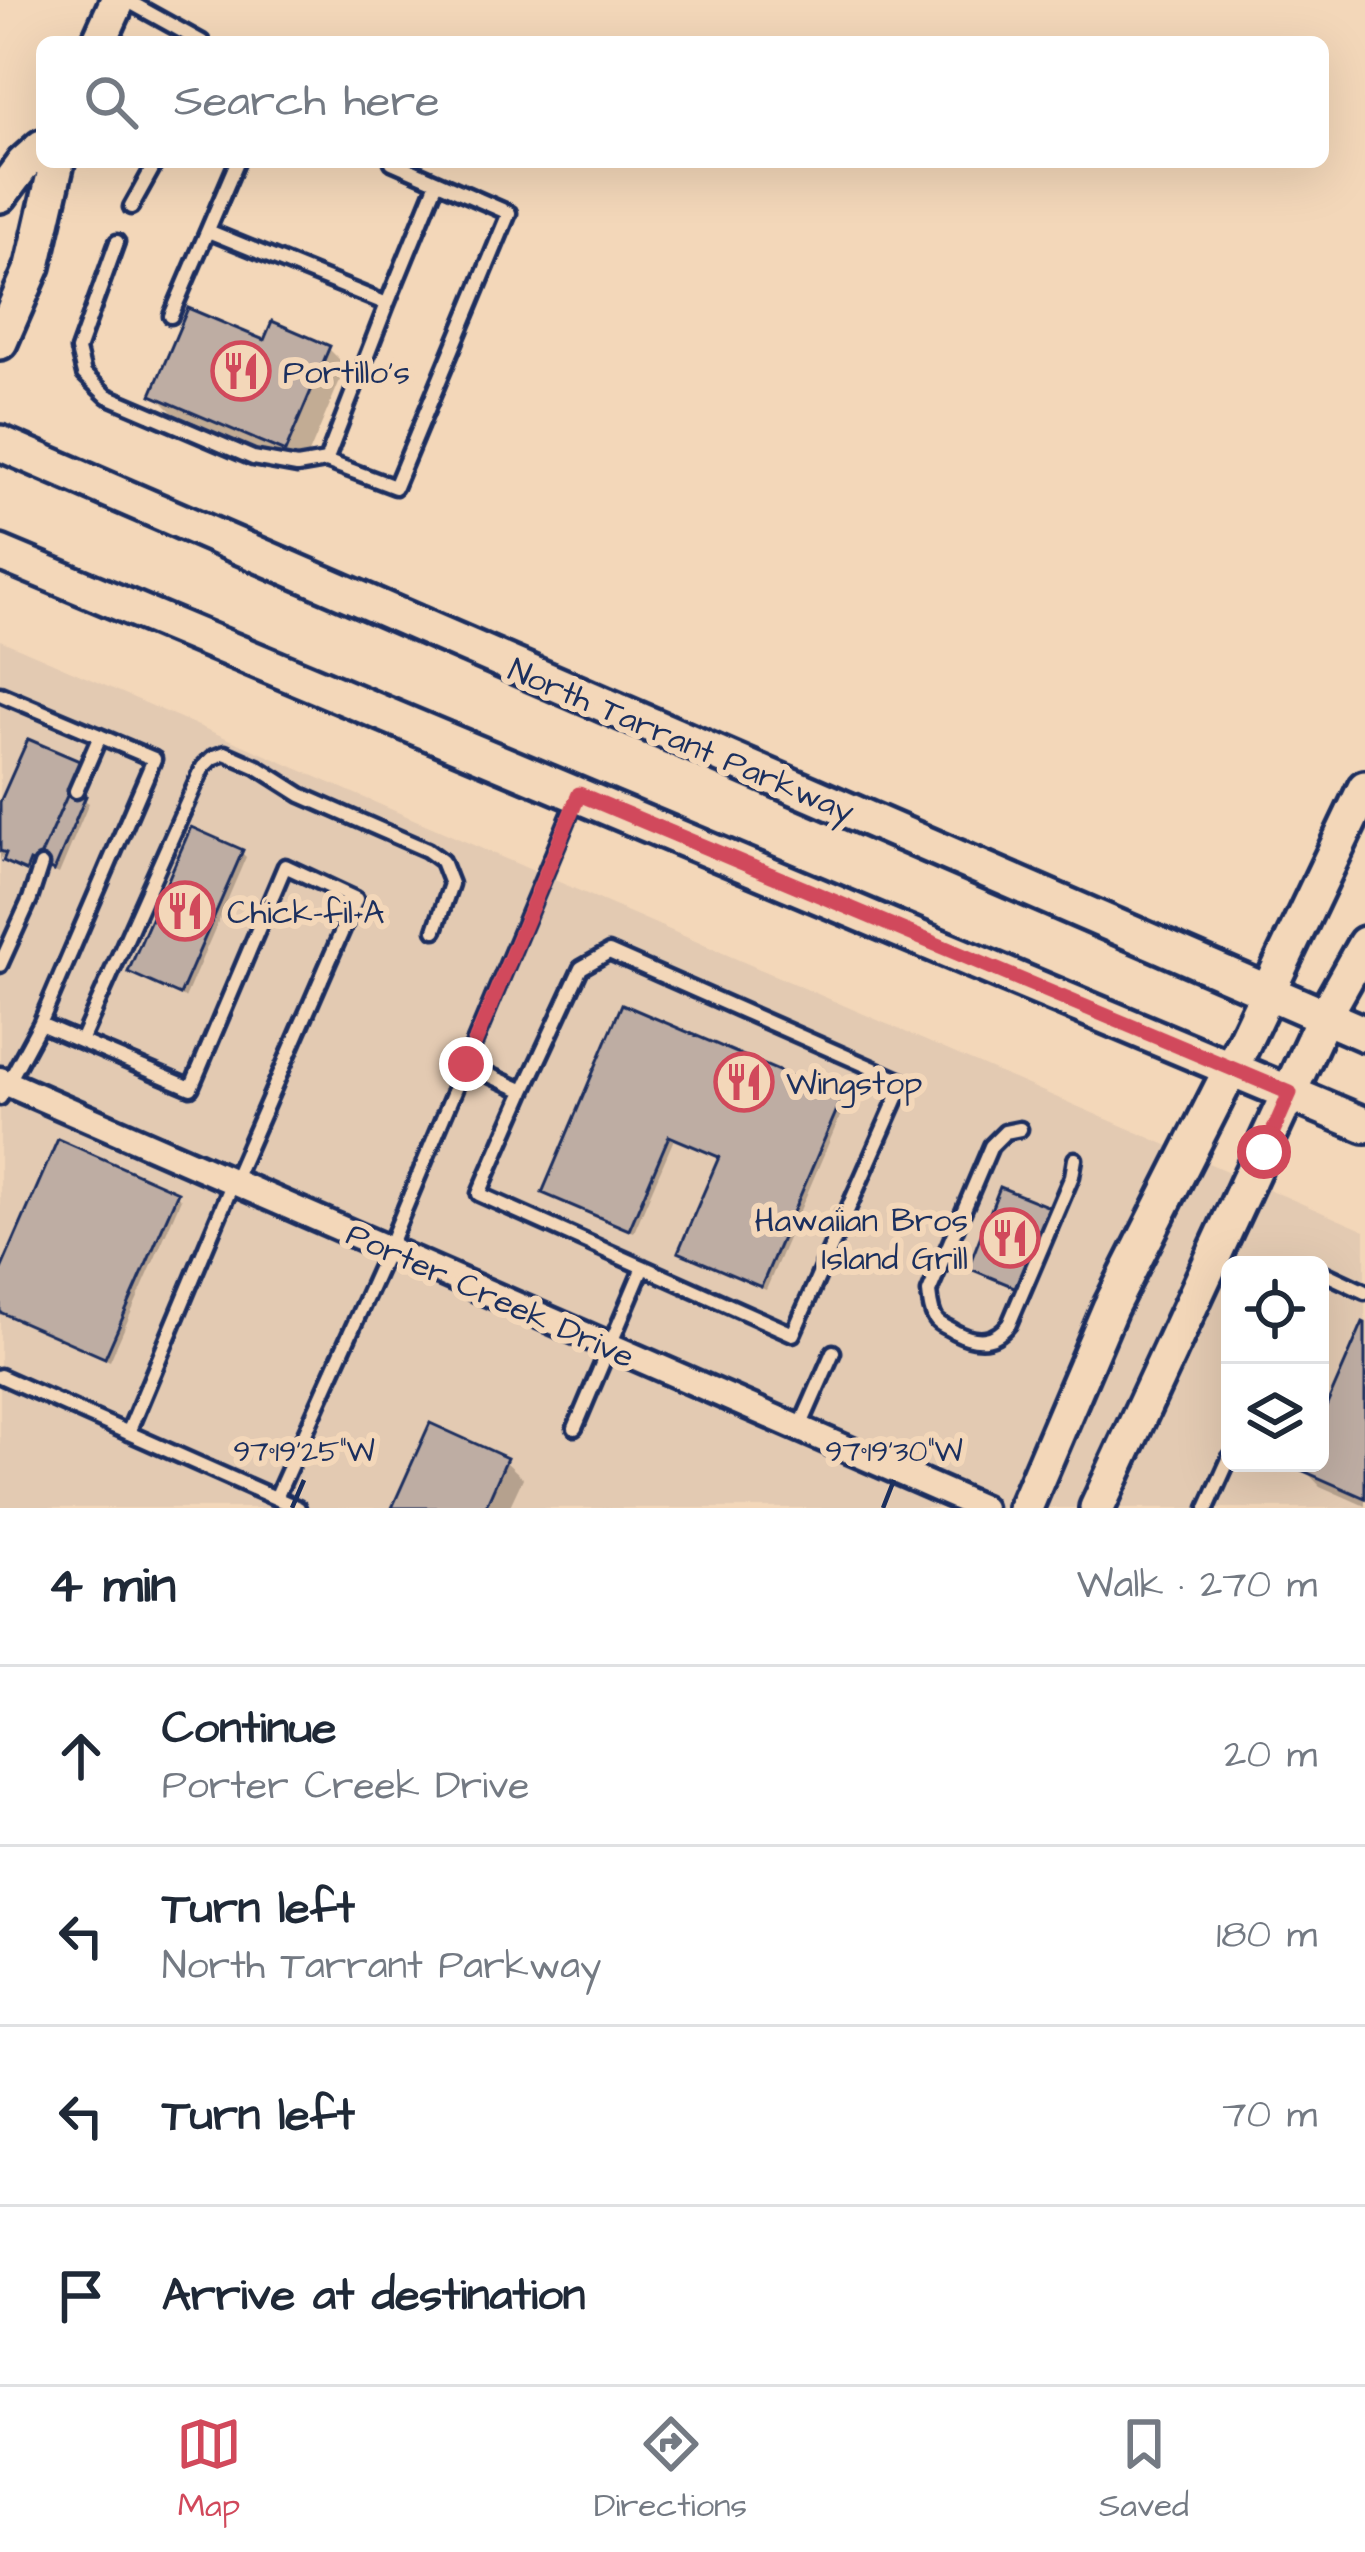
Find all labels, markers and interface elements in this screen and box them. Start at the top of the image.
search box [36,36,1329,168]
icon: search [78,69,144,135]
text: Search here [174,71,440,133]
restaurant icon: Portillo's [210,340,272,402]
place label: Portillo's [283,350,410,396]
street label: North Tarrant Parkway [501,647,861,836]
restaurant icon: Chick-fil-A [154,880,216,942]
place label: Chick-fil-A [227,890,384,936]
route end [439,1037,493,1091]
restaurant icon: Wingstop [713,1051,775,1113]
place label: Wingstop [786,1061,922,1109]
route start [1237,1125,1291,1179]
place label: Hawaiian Bros Island Grill [754,1198,968,1282]
restaurant icon: Hawaiian Bros Island Grill [979,1207,1041,1269]
street label: Porter Creek Drive [339,1212,641,1380]
map controls [1221,1256,1329,1472]
button: locate [1221,1256,1329,1364]
button: layers [1221,1364,1329,1472]
text: 97°19'25"W [233,1431,375,1473]
text: 97°19'30"W [825,1431,963,1473]
text: 4 min [48,1551,176,1622]
text: Walk · 270 m [1077,1559,1317,1613]
text: Continue [162,1698,336,1760]
icon: ahead [48,1723,114,1789]
text: 20 m [1224,1729,1317,1783]
text: Porter Creek Drive [162,1760,529,1814]
text: Turn left [162,1878,355,1940]
icon: left [48,1903,114,1969]
text: 180 m [1216,1909,1317,1963]
text: North Tarrant Parkway [162,1940,601,1994]
icon: left [48,2083,114,2149]
text: Turn left [162,2085,355,2147]
text: 70 m [1222,2089,1317,2143]
icon: arrive [48,2263,114,2329]
text: Arrive at destination [162,2265,585,2327]
tab: Map [176,2411,242,2529]
tab: Directions [594,2411,747,2529]
tab: Saved [1099,2411,1189,2529]

